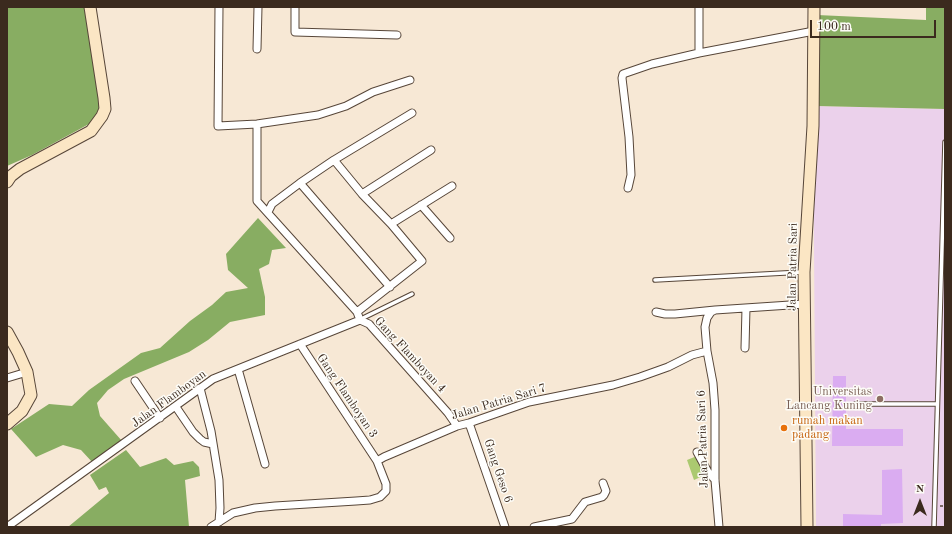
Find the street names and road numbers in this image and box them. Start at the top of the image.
street label: Jalan Patria Sari [785,223,801,311]
street label: Gang Flamboyan 4 [371,314,449,396]
street label: Gang Flamboyan 3 [313,351,381,441]
street label: Jalan Flamboyan [129,367,209,431]
street label: Jalan Patria Sari 7 [450,381,548,423]
street label: Jalan Patria Sari 6 [694,390,712,488]
street label: Gang Geso 6 [480,437,516,505]

